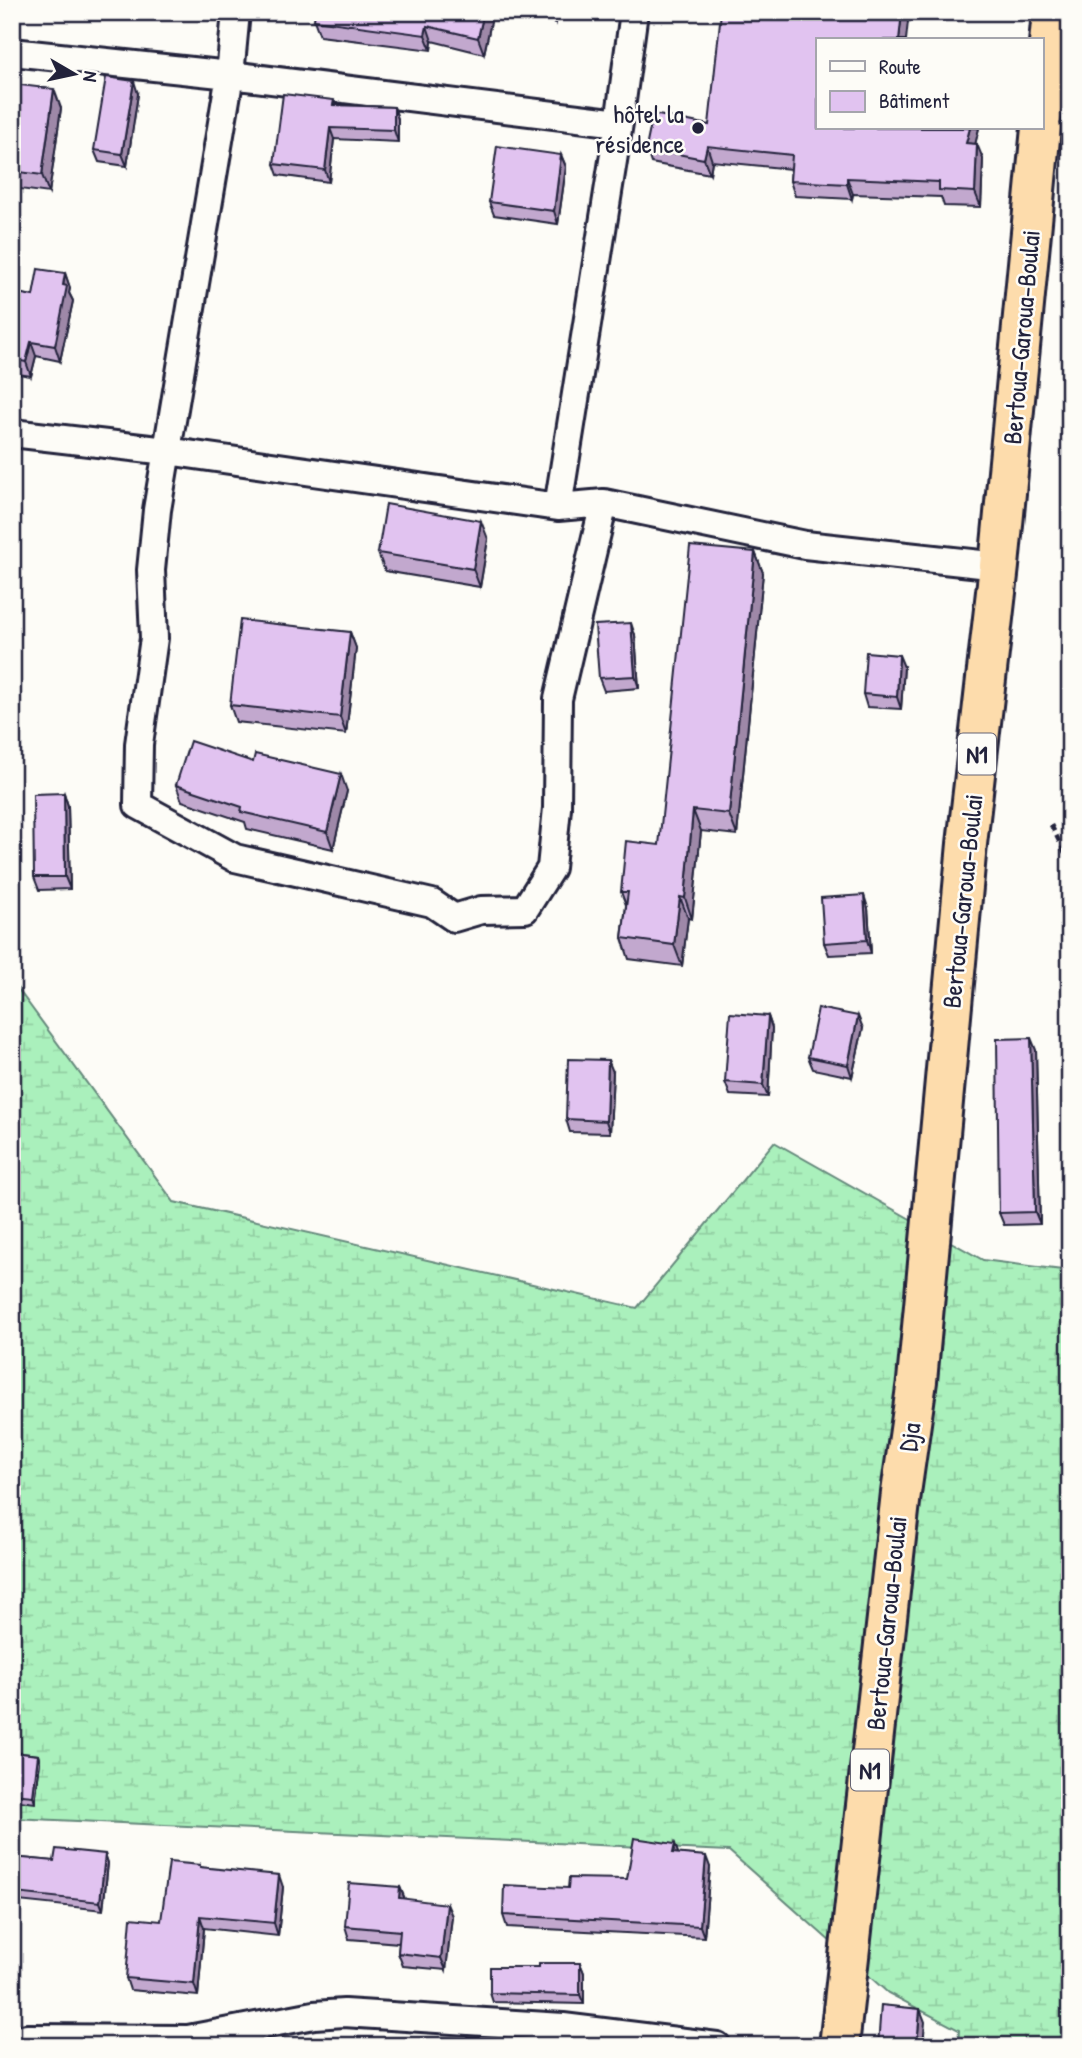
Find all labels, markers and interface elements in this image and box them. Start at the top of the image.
north arrow [38,38,108,108]
legend [816,38,1044,130]
text: Route [879,52,921,81]
text: N [77,70,104,84]
text: Bâtiment [879,86,950,115]
place label: hôtel la résidence [595,96,684,161]
marker: hôtel la résidence [690,120,706,136]
street label: Bertoua-Garoua-Boulai [994,228,1048,446]
road number: N1 [958,734,996,774]
street label: Bertoua-Garoua-Boulai [933,792,991,1010]
street label: Dja [890,1420,928,1454]
street label: Bertoua-Garoua-Boulai [857,1514,915,1732]
road number: N1 [851,1750,889,1790]

